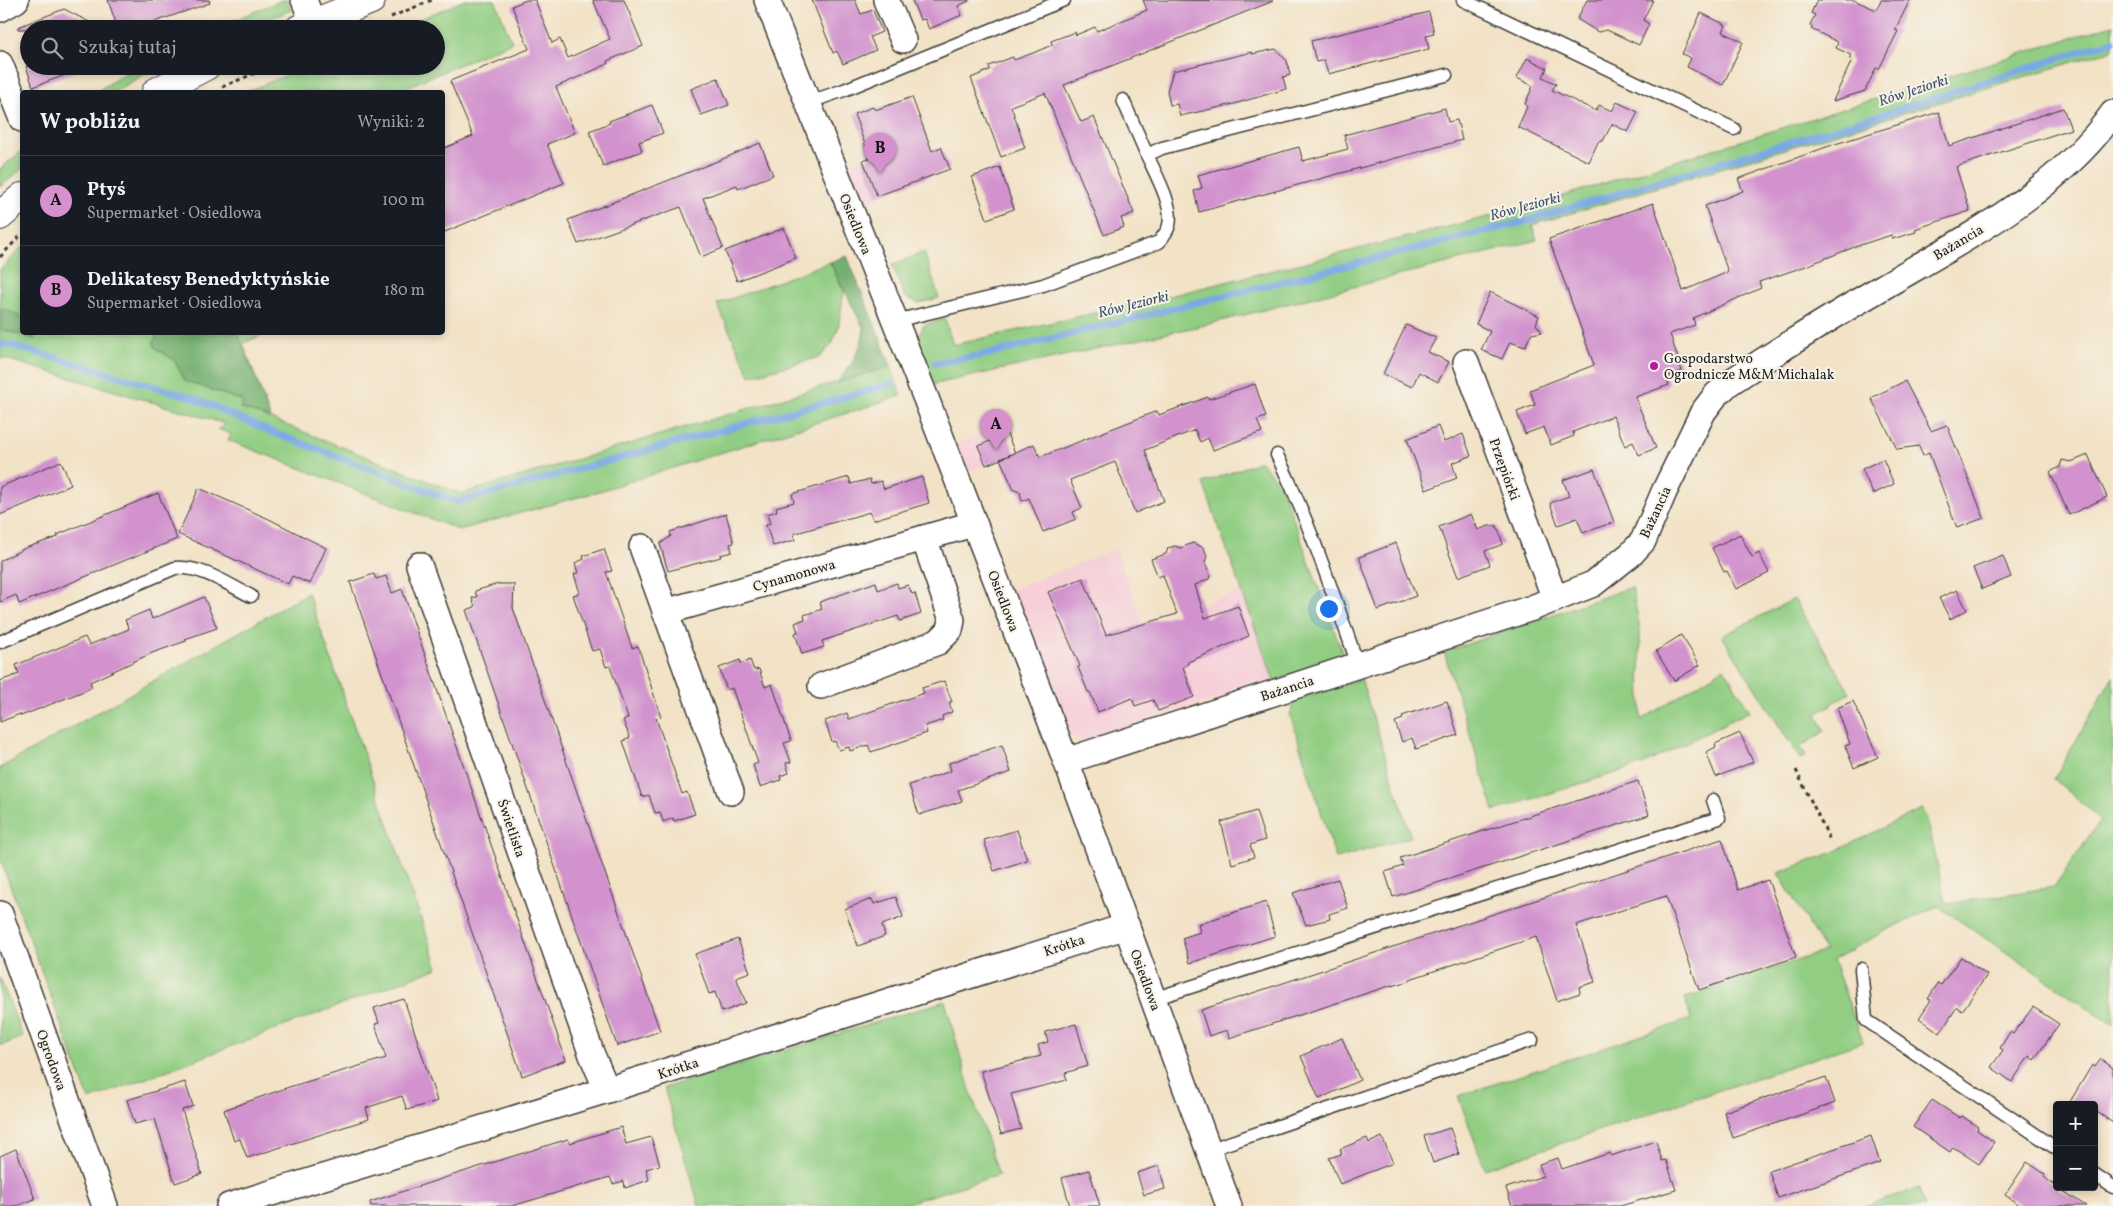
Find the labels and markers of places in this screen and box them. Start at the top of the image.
pin: B [864,133,896,174]
place label: Gospodarstwo Ogrodnicze M&M Michalak [1664,350,1835,385]
marker: Gospodarstwo Ogrodnicze M&M Michalak [1648,360,1660,372]
pin: A [980,409,1012,450]

